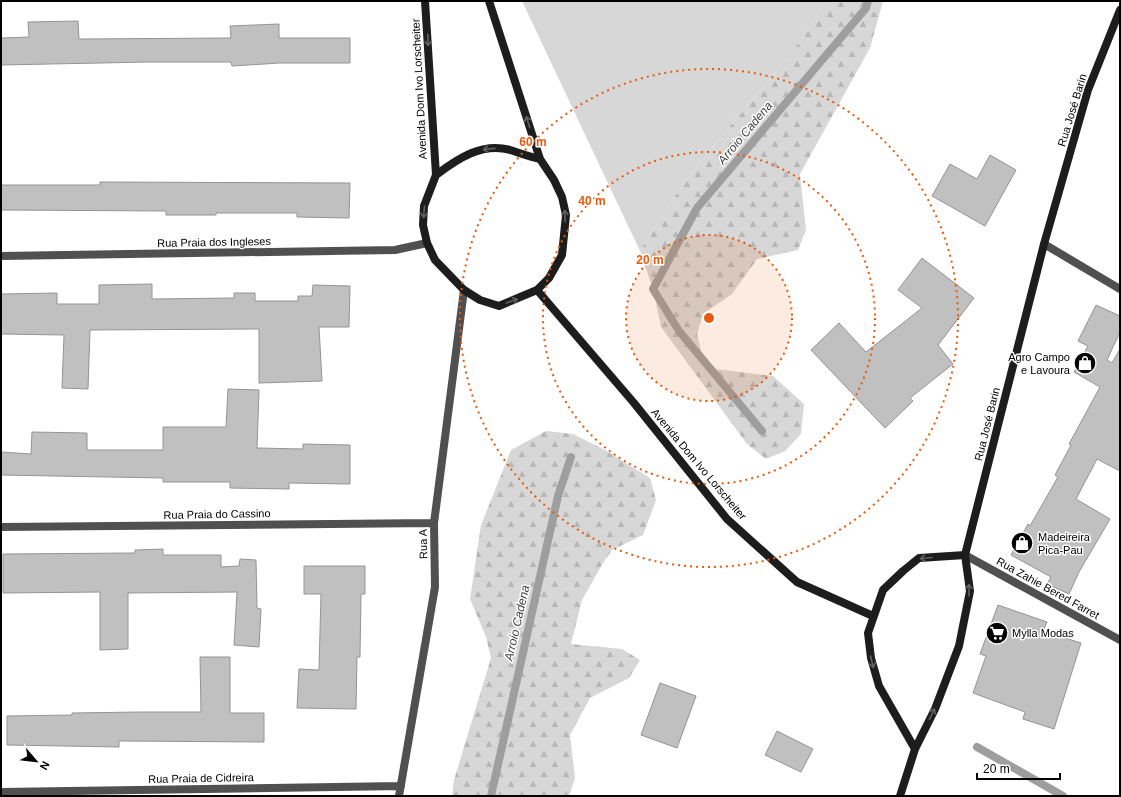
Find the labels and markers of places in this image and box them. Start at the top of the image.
centre of rings [702,311,716,325]
shop icon: Agro Campo e Lavoura [1072,350,1098,376]
place label: Agro Campo e Lavoura [1008,351,1071,376]
shop icon: Madeireira Pica-Pau [1009,530,1035,556]
place label: Madeireira Pica-Pau [1038,531,1091,556]
supermarket icon: Mylla Modas [984,620,1010,646]
place label: Mylla Modas [1012,627,1074,639]

